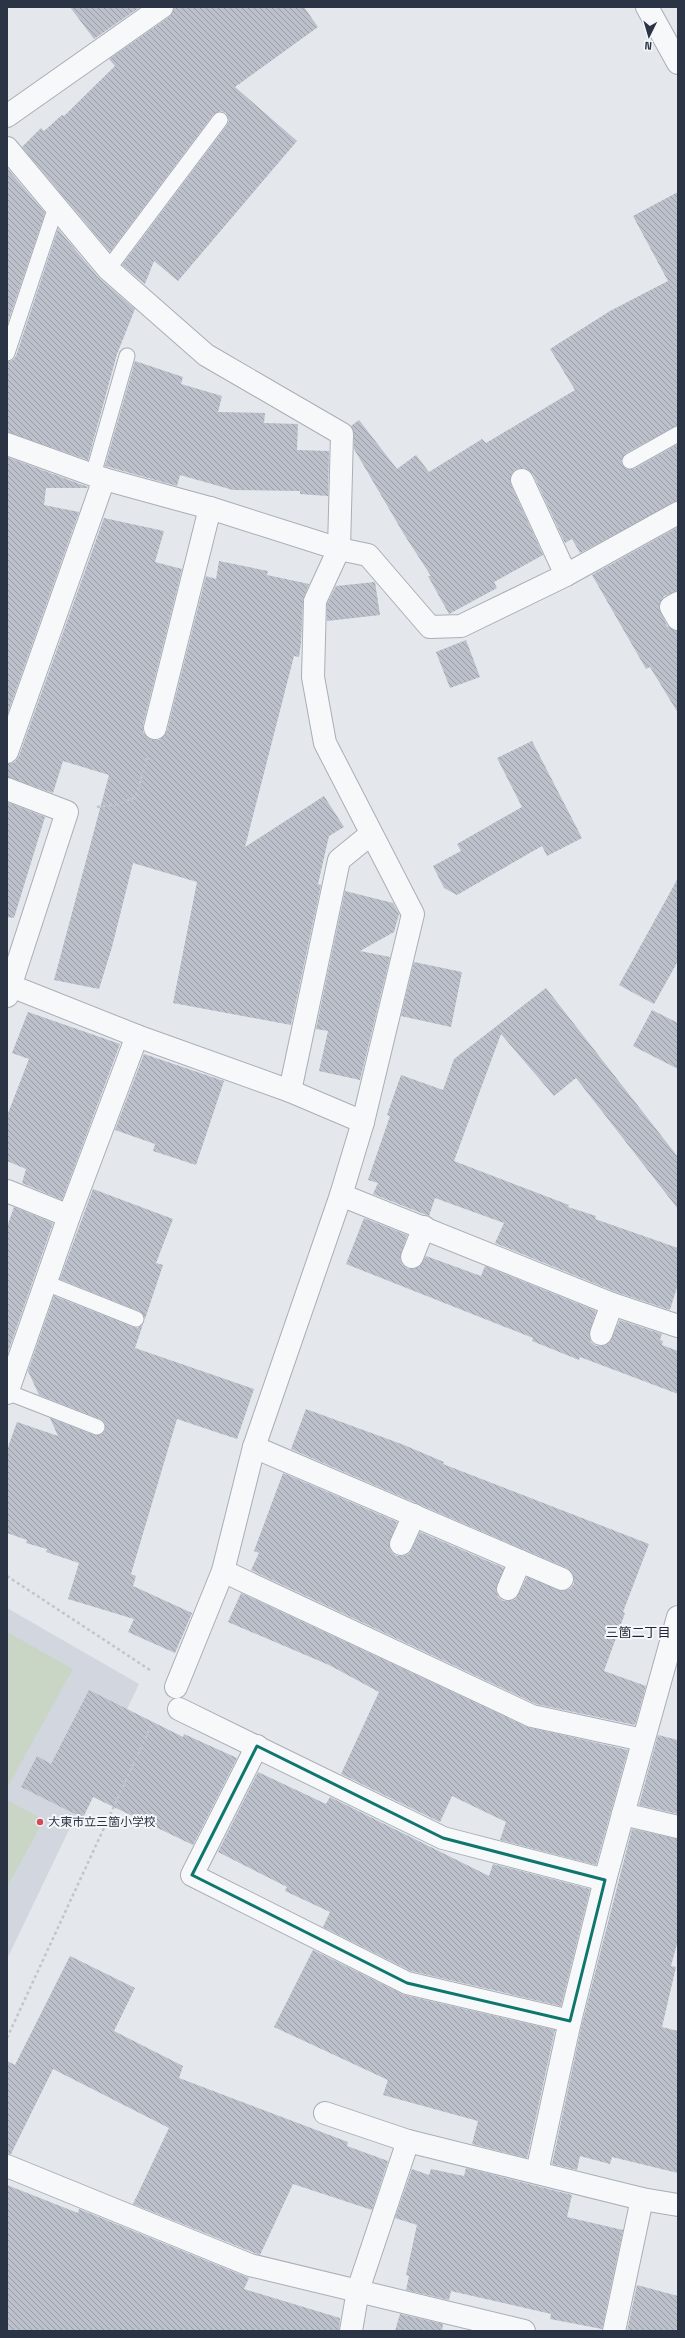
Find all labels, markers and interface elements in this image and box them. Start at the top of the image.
north arrow [629,16,669,56]
text: N [644,39,652,53]
district label: 三箇二丁目 [605,1624,671,1641]
place label: 大東市立三箇小学校 [48,1814,156,1830]
marker: 大東市立三箇小学校 [35,1817,45,1827]

